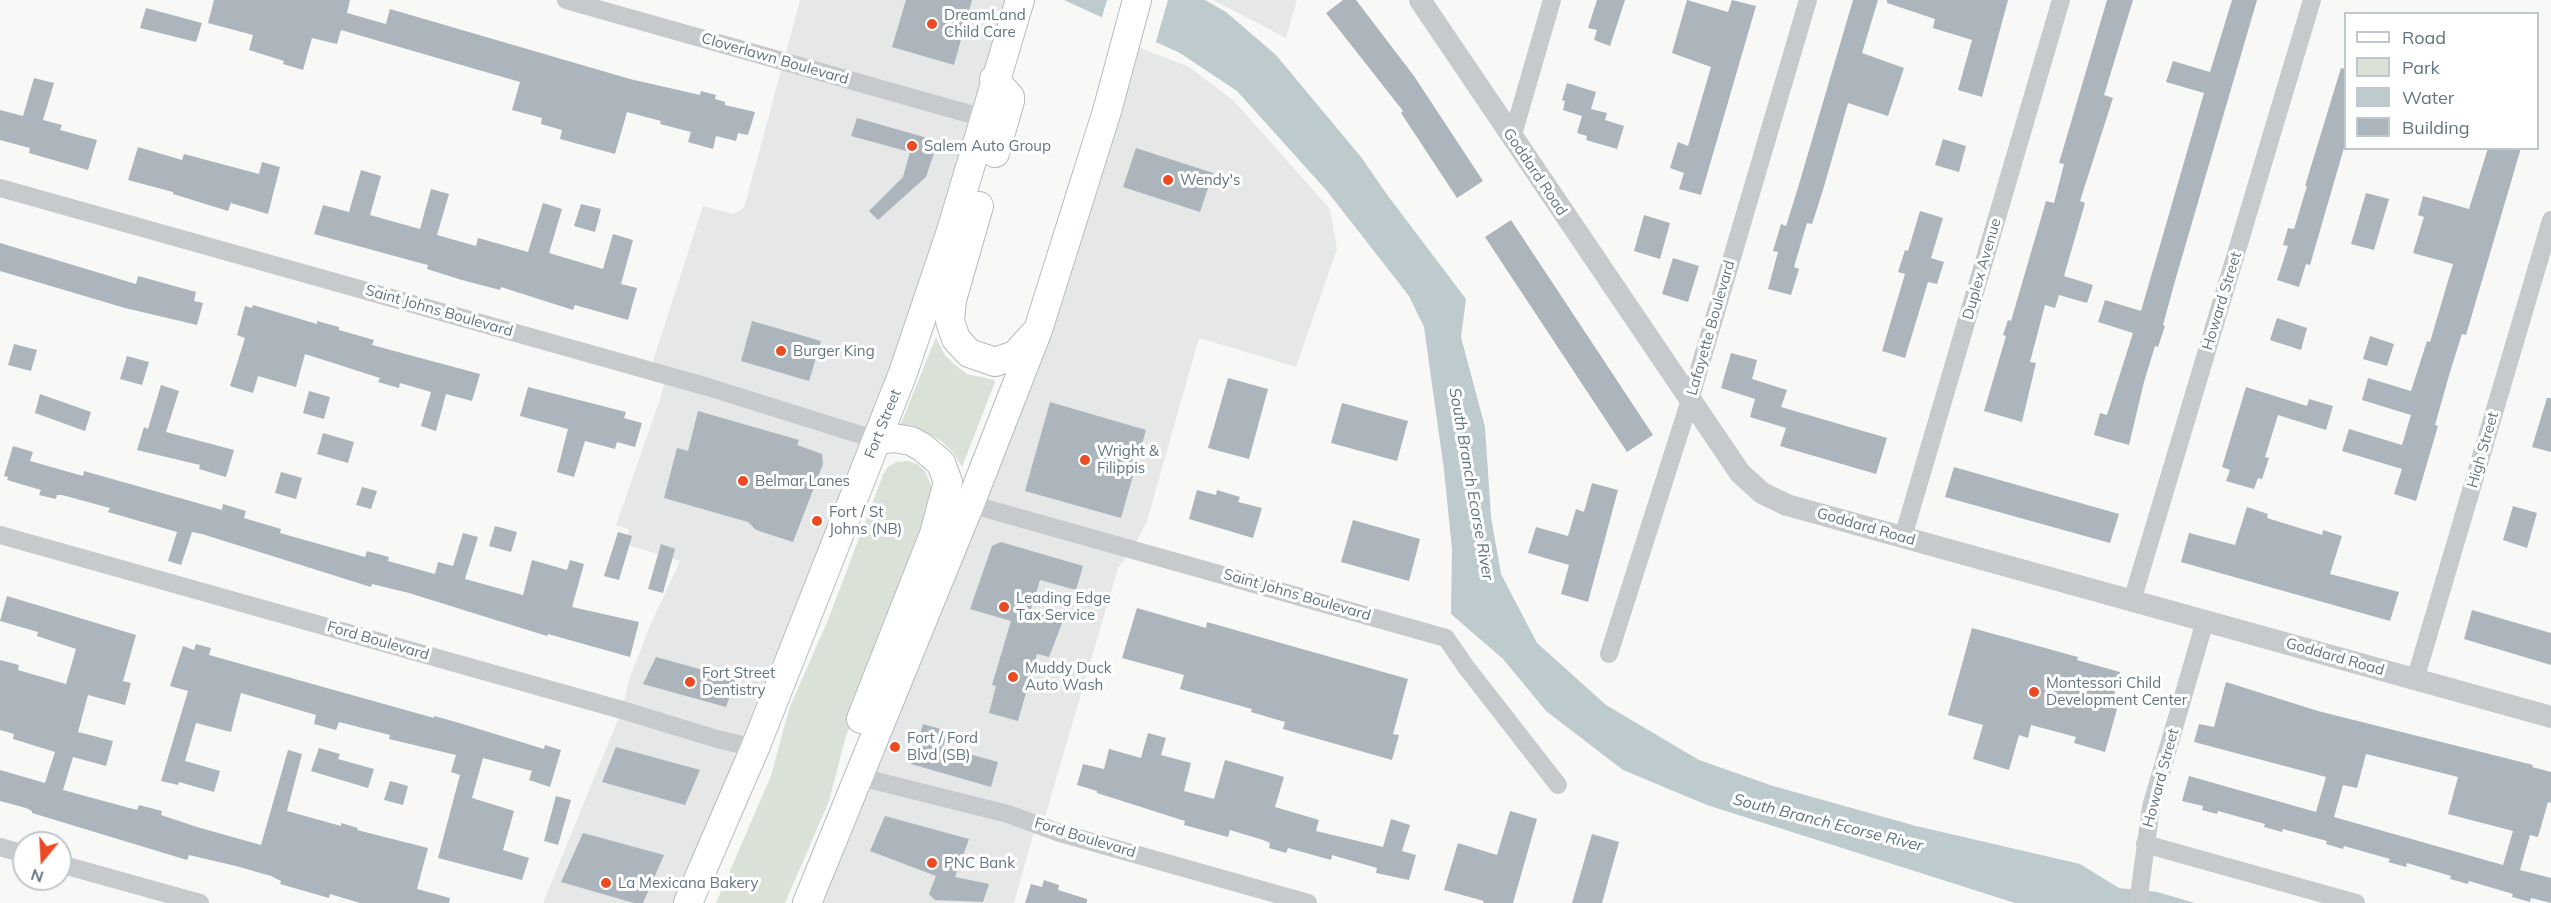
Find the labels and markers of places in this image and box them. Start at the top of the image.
place label: DreamLand Child Care [944,6,1026,41]
marker: DreamLand Child Care [925,17,939,31]
place label: Salem Auto Group [924,137,1051,155]
marker: Salem Auto Group [905,139,919,153]
place label: Wendy's [1180,171,1240,189]
marker: Wendy's [1161,173,1175,187]
place label: Burger King [793,342,875,360]
marker: Burger King [774,344,788,358]
place label: Wright & Filippis [1097,442,1159,477]
marker: Wright & Filippis [1078,453,1092,467]
place label: Belmar Lanes [755,472,850,490]
marker: Belmar Lanes [736,474,750,488]
place label: Fort / St Johns (NB) [829,503,902,538]
marker: Fort / St Johns (NB) [810,514,824,528]
place label: Leading Edge Tax Service [1016,589,1111,624]
marker: Leading Edge Tax Service [997,600,1011,614]
place label: Muddy Duck Auto Wash [1025,659,1111,694]
place label: Fort Street Dentistry [702,664,775,699]
marker: Muddy Duck Auto Wash [1006,670,1020,684]
place label: Montessori Child Development Center [2046,674,2187,709]
marker: Fort Street Dentistry [683,675,697,689]
marker: Montessori Child Development Center [2027,685,2041,699]
place label: Fort / Ford Blvd (SB) [907,729,978,764]
marker: Fort / Ford Blvd (SB) [888,740,902,754]
place label: PNC Bank [944,854,1015,872]
marker: PNC Bank [925,856,939,870]
place label: La Mexicana Bakery [618,874,758,892]
marker: La Mexicana Bakery [599,876,613,890]

